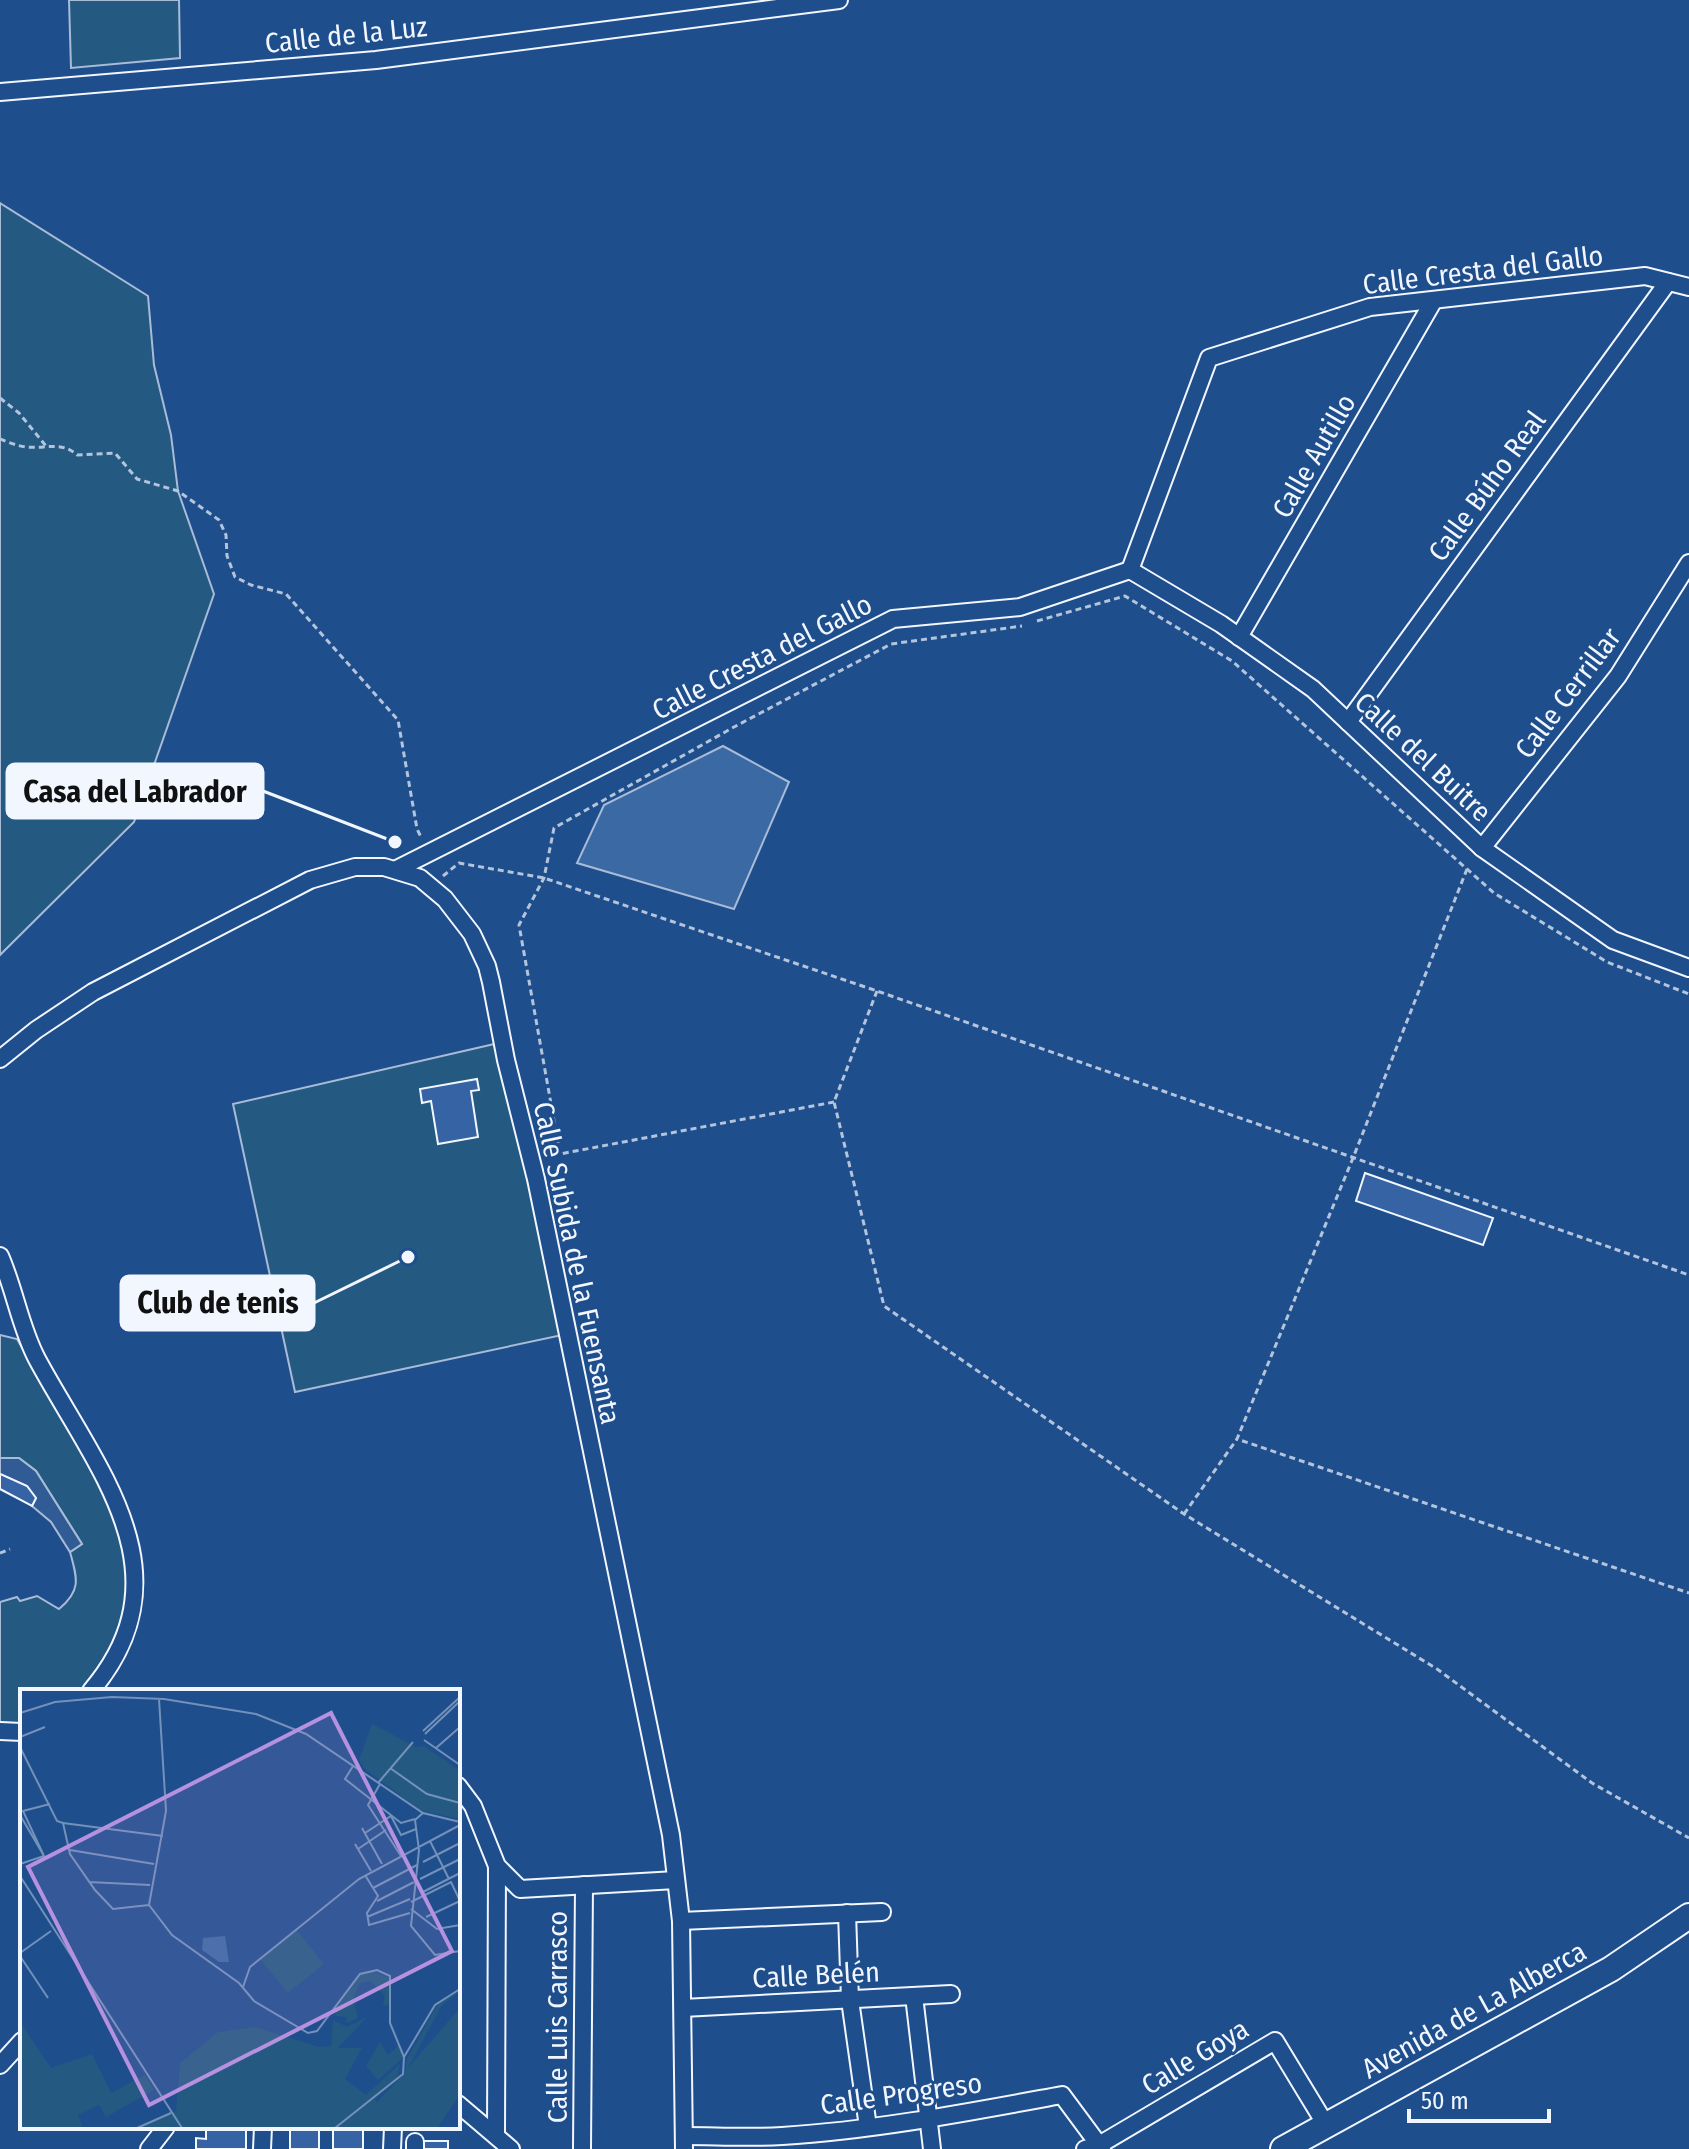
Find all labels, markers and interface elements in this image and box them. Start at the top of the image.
street label: Calle de la Luz [263,10,429,60]
street label: Calle Cresta del Gallo [1361,239,1605,301]
street label: Calle Autillo [1265,388,1363,524]
street label: Calle Búho Real [1421,404,1553,568]
street label: Calle Cresta del Gallo [647,587,877,727]
street label: Calle Cerrillar [1508,621,1628,765]
street label: Calle del Buitre [1348,686,1498,828]
callout: Casa del Labrador [7,764,263,818]
text: Casa del Labrador [23,774,248,810]
street label: Calle Subida de la Fuensanta [527,1099,627,1427]
callout: Club de tenis [121,1276,314,1330]
text: Club de tenis [137,1285,299,1321]
inset map [20,1689,460,2129]
street label: Calle Luis Carrasco [541,1911,574,2123]
street label: Avenida de La Alberca [1356,1935,1592,2085]
street label: Calle Belén [752,1955,880,1995]
street label: Calle Goya [1136,2012,1254,2102]
street label: Calle Progreso [818,2066,984,2122]
scale bar [1409,2073,1549,2123]
text: 50 m [1421,2087,1469,2115]

